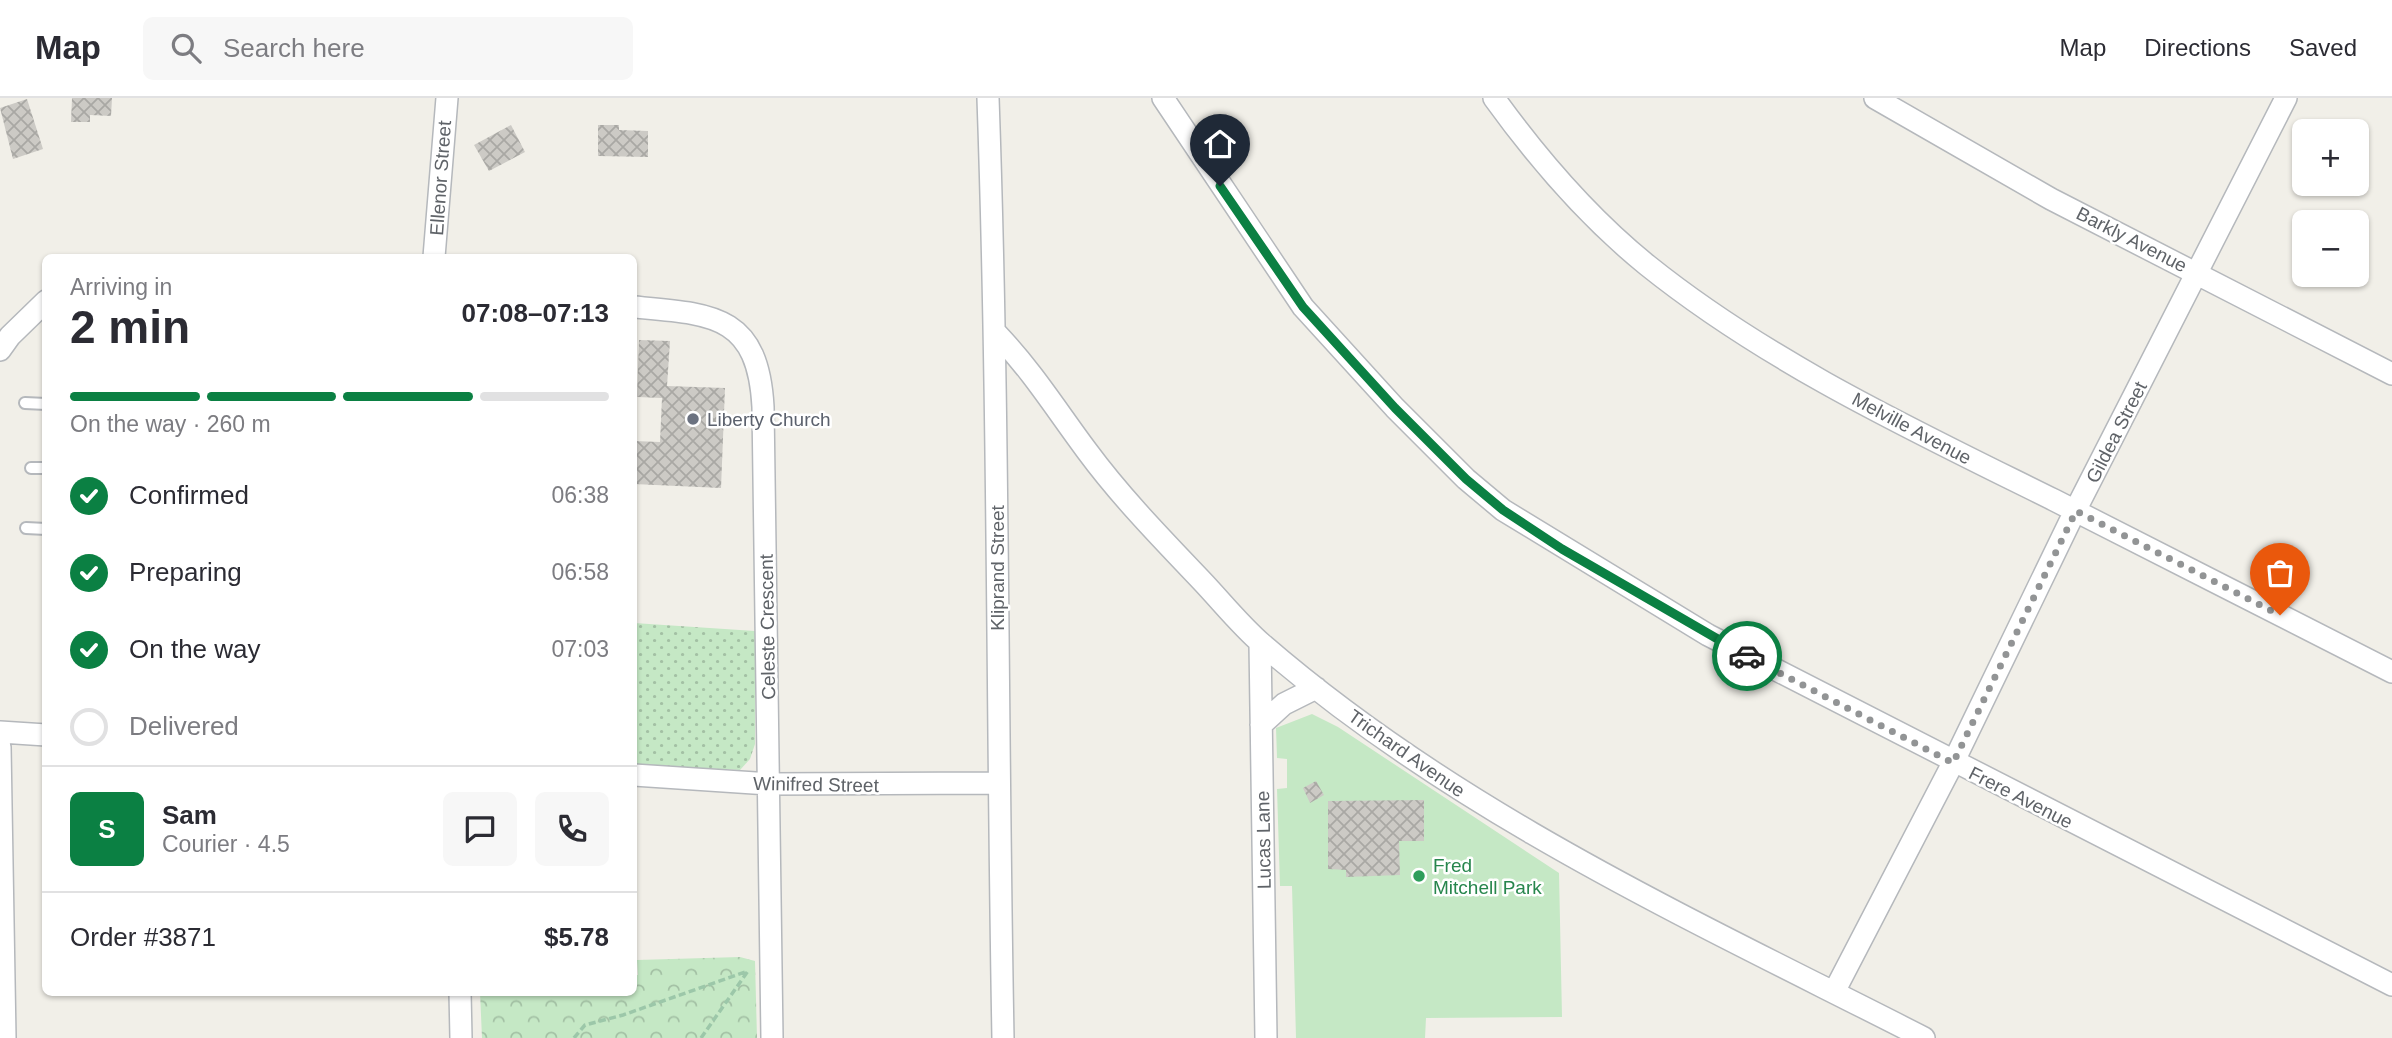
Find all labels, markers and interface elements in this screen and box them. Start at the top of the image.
search box [143,17,633,80]
text: Map [35,29,101,66]
icon: search [167,29,205,67]
text: Search here [223,33,365,63]
text: Map [2060,34,2106,61]
text: Directions [2144,34,2251,61]
text: Saved [2289,34,2357,61]
pin [1190,114,1250,186]
street label: Ellenor Street [426,119,455,236]
map controls [2292,119,2369,287]
button: + [2292,119,2369,196]
icon: home [1201,125,1239,163]
street label: Barkly Avenue [2073,203,2191,276]
button: − [2292,210,2369,287]
text: Arriving in [70,274,172,300]
text: 07:08–07:13 [462,298,609,328]
text: 2 min [70,301,190,353]
street label: Gildea Street [2082,377,2151,486]
street label: Melville Avenue [1849,388,1975,469]
place label: Liberty Church [707,409,831,430]
text: On the way · 260 m [70,411,271,437]
marker: Liberty Church [685,411,701,427]
icon: check [70,477,108,515]
text: Confirmed [129,480,249,510]
text: 06:38 [551,482,609,508]
street label: Kliprand Street [987,504,1008,631]
pin [2250,543,2310,615]
street label: Celeste Crescent [756,553,779,700]
icon: check [70,554,108,592]
icon: bag [2261,554,2299,592]
text: Preparing [129,557,242,587]
text: 06:58 [551,559,609,585]
courier [1712,621,1782,691]
icon: check [70,631,108,669]
text: On the way [129,634,261,664]
text: 07:03 [551,636,609,662]
icon: car [1728,637,1766,675]
street label: Trichard Avenue [1344,705,1469,801]
text: Delivered [129,711,239,741]
street label: Frere Avenue [1965,762,2076,833]
street label: Winifred Street [753,773,880,796]
street label: Lucas Lane [1252,791,1275,889]
button: chat [443,792,517,866]
button: phone [535,792,609,866]
text: Sam [162,800,217,830]
text: S [98,814,116,844]
text: Courier · 4.5 [162,831,290,857]
place label: Fred Mitchell Park [1433,855,1542,898]
marker: Fred Mitchell Park [1411,868,1427,884]
text: Order #3871 [70,922,216,952]
text: $5.78 [544,922,609,952]

